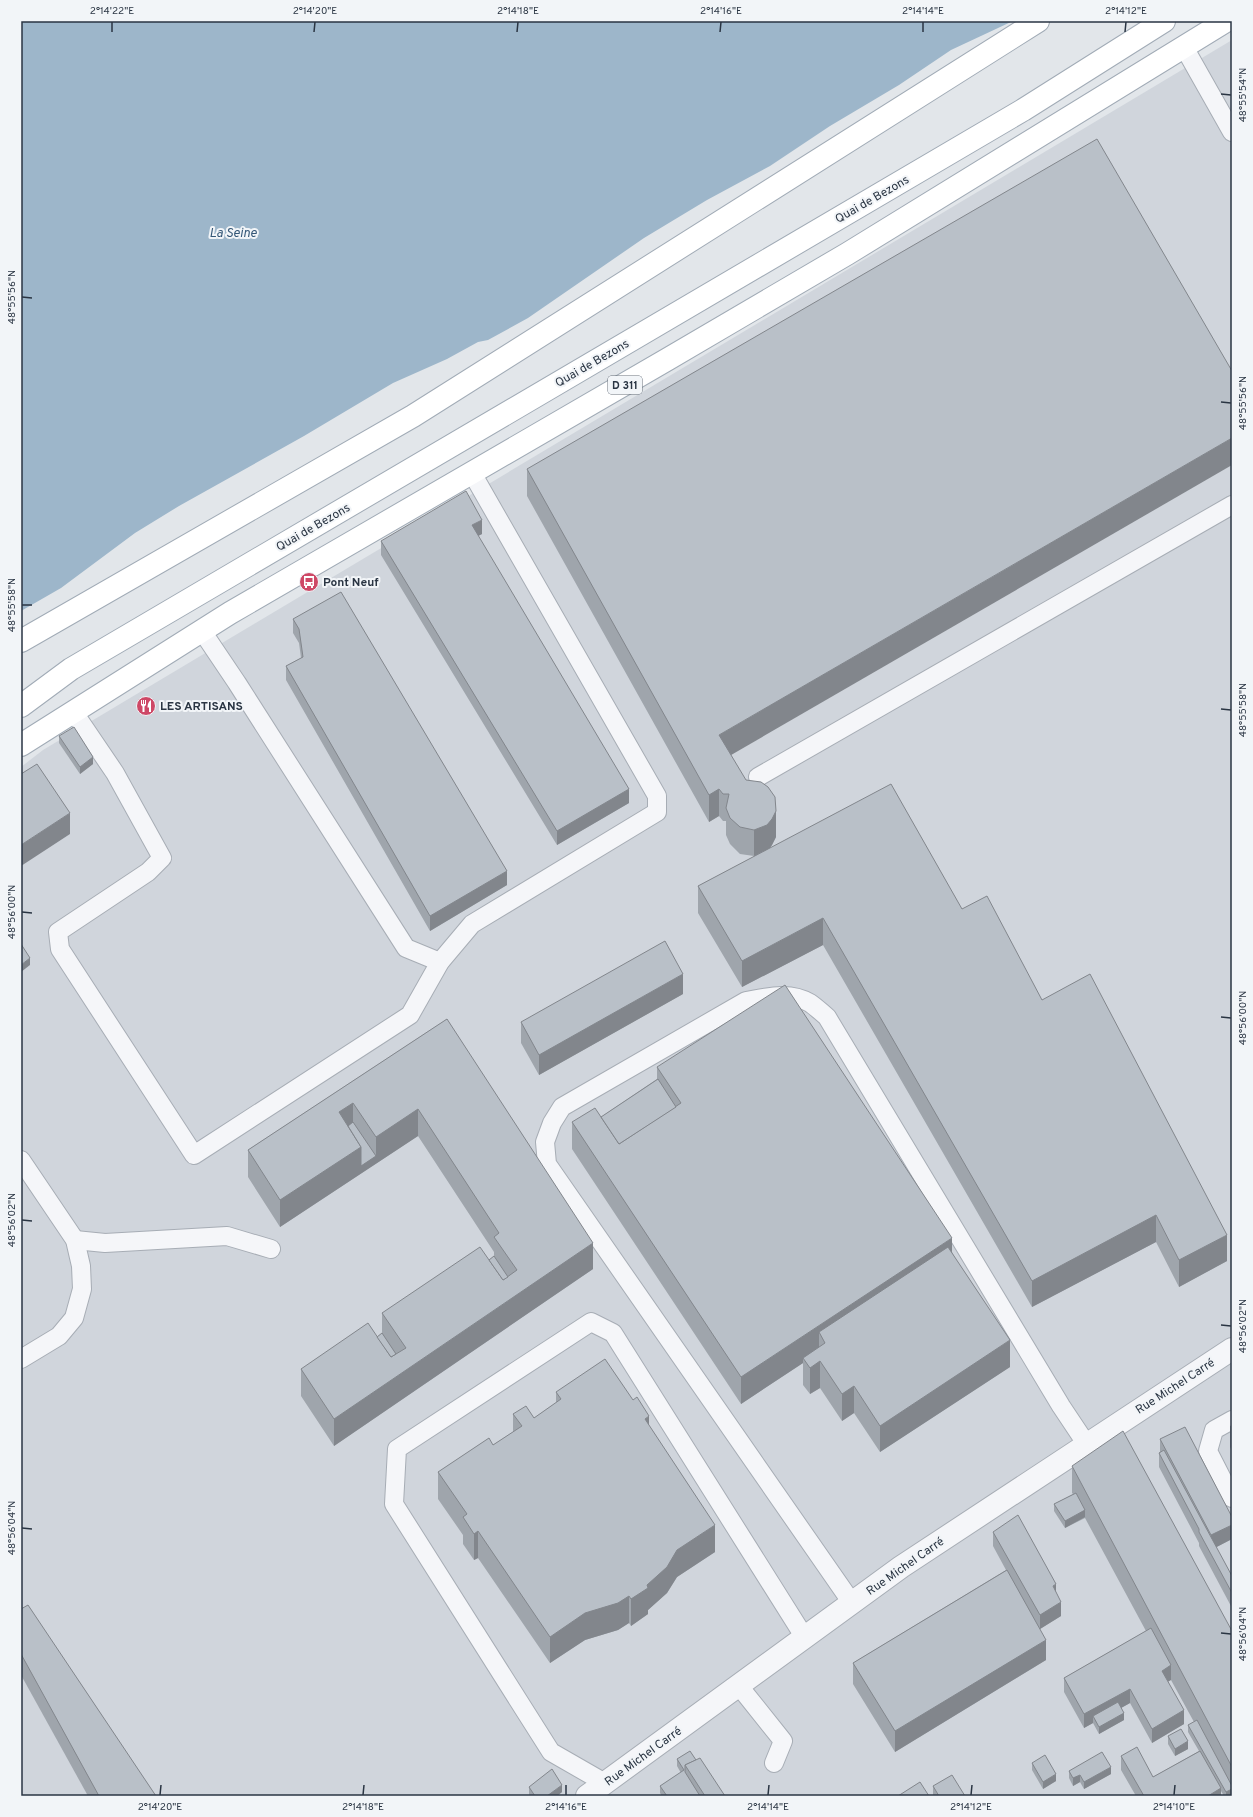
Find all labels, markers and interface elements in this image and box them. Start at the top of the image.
text: 2°14'22"E [90,5,134,18]
text: 2°14'20"E [293,5,337,18]
text: 2°14'18"E [497,5,539,18]
text: 2°14'16"E [700,5,742,18]
text: 2°14'14"E [902,5,944,18]
text: 2°14'12"E [1105,5,1147,18]
text: 48°55'54"N [1237,68,1250,122]
street label: Quai de Bezons [833,172,912,228]
water label: La Seine [209,226,257,242]
text: 48°55'56"N [6,270,19,324]
street label: Quai de Bezons [553,336,632,392]
road number: D 311 [608,376,642,394]
text: 48°55'56"N [1237,376,1250,430]
street label: Quai de Bezons [274,500,353,556]
bus stop icon: Pont Neuf [298,571,320,593]
place label: Pont Neuf [323,575,379,591]
text: 48°55'58"N [6,578,19,632]
text: 48°55'58"N [1237,683,1250,737]
restaurant icon: LES ARTISANS [135,695,157,717]
place label: LES ARTISANS [160,699,243,715]
text: 48°56'00"N [6,885,19,939]
text: 48°56'00"N [1237,991,1250,1045]
text: 48°56'02"N [6,1193,19,1247]
text: 48°56'02"N [1237,1299,1250,1353]
street label: Rue Michel Carré [1133,1355,1218,1418]
text: 48°56'04"N [6,1501,19,1555]
street label: Rue Michel Carré [864,1534,948,1600]
text: 48°56'04"N [1237,1607,1250,1661]
street label: Rue Michel Carré [602,1723,685,1790]
text: 2°14'20"E [138,1801,182,1814]
text: 2°14'18"E [342,1801,384,1814]
text: 2°14'16"E [545,1801,587,1814]
text: 2°14'14"E [747,1801,789,1814]
text: 2°14'12"E [950,1801,992,1814]
text: 2°14'10"E [1153,1801,1195,1814]

